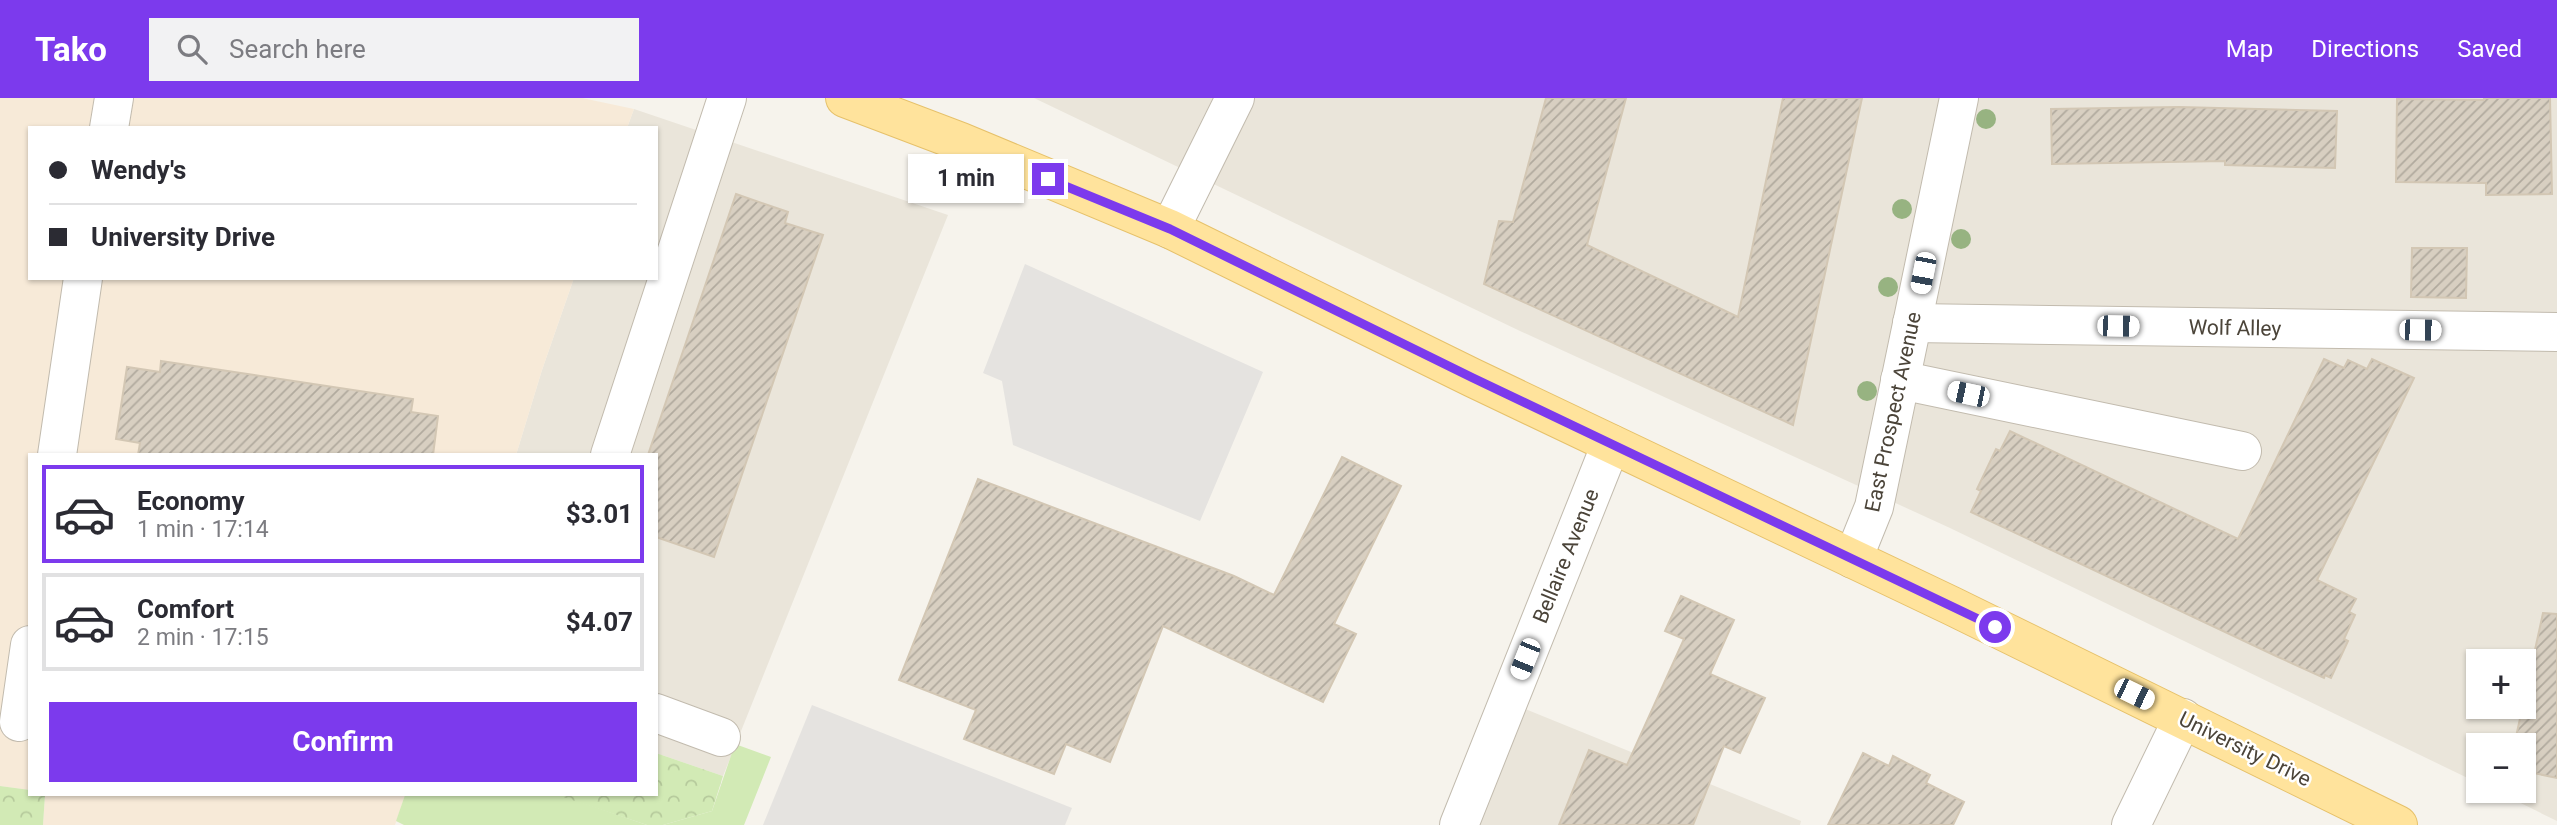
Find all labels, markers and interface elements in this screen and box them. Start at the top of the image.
search box [149,18,639,81]
text: Tako [35,30,107,69]
icon: search [173,30,211,68]
text: Search here [229,34,366,64]
text: Map [2226,35,2273,63]
text: Directions [2311,35,2419,63]
text: Saved [2457,35,2522,63]
callout: 1 min [908,154,1024,204]
text: Wendy's [91,155,186,185]
route end [1032,163,1064,195]
text: 1 min [937,165,995,192]
text: University Drive [91,222,275,252]
car [1909,250,1938,296]
street label: East Prospect Avenue [1860,310,1926,514]
car [2097,315,2140,337]
street label: Wolf Alley [2188,315,2282,341]
car [2399,319,2442,341]
car [1946,379,1991,409]
icon: car [53,483,116,546]
street label: Bellaire Avenue [1528,485,1604,627]
text: Economy [137,486,244,516]
text: $3.01 [566,499,633,529]
text: 1 min · 17:14 [137,516,269,543]
icon: car [53,591,116,654]
text: Comfort [137,594,234,624]
text: $4.07 [566,607,633,637]
route start [1979,611,2011,643]
text: 2 min · 17:15 [137,624,269,651]
car [1508,636,1543,682]
map controls [2466,649,2536,803]
button: + [2466,649,2536,719]
car [2111,675,2158,713]
button: Confirm [49,702,637,782]
street label: University Drive [2175,707,2315,791]
button: − [2466,733,2536,803]

